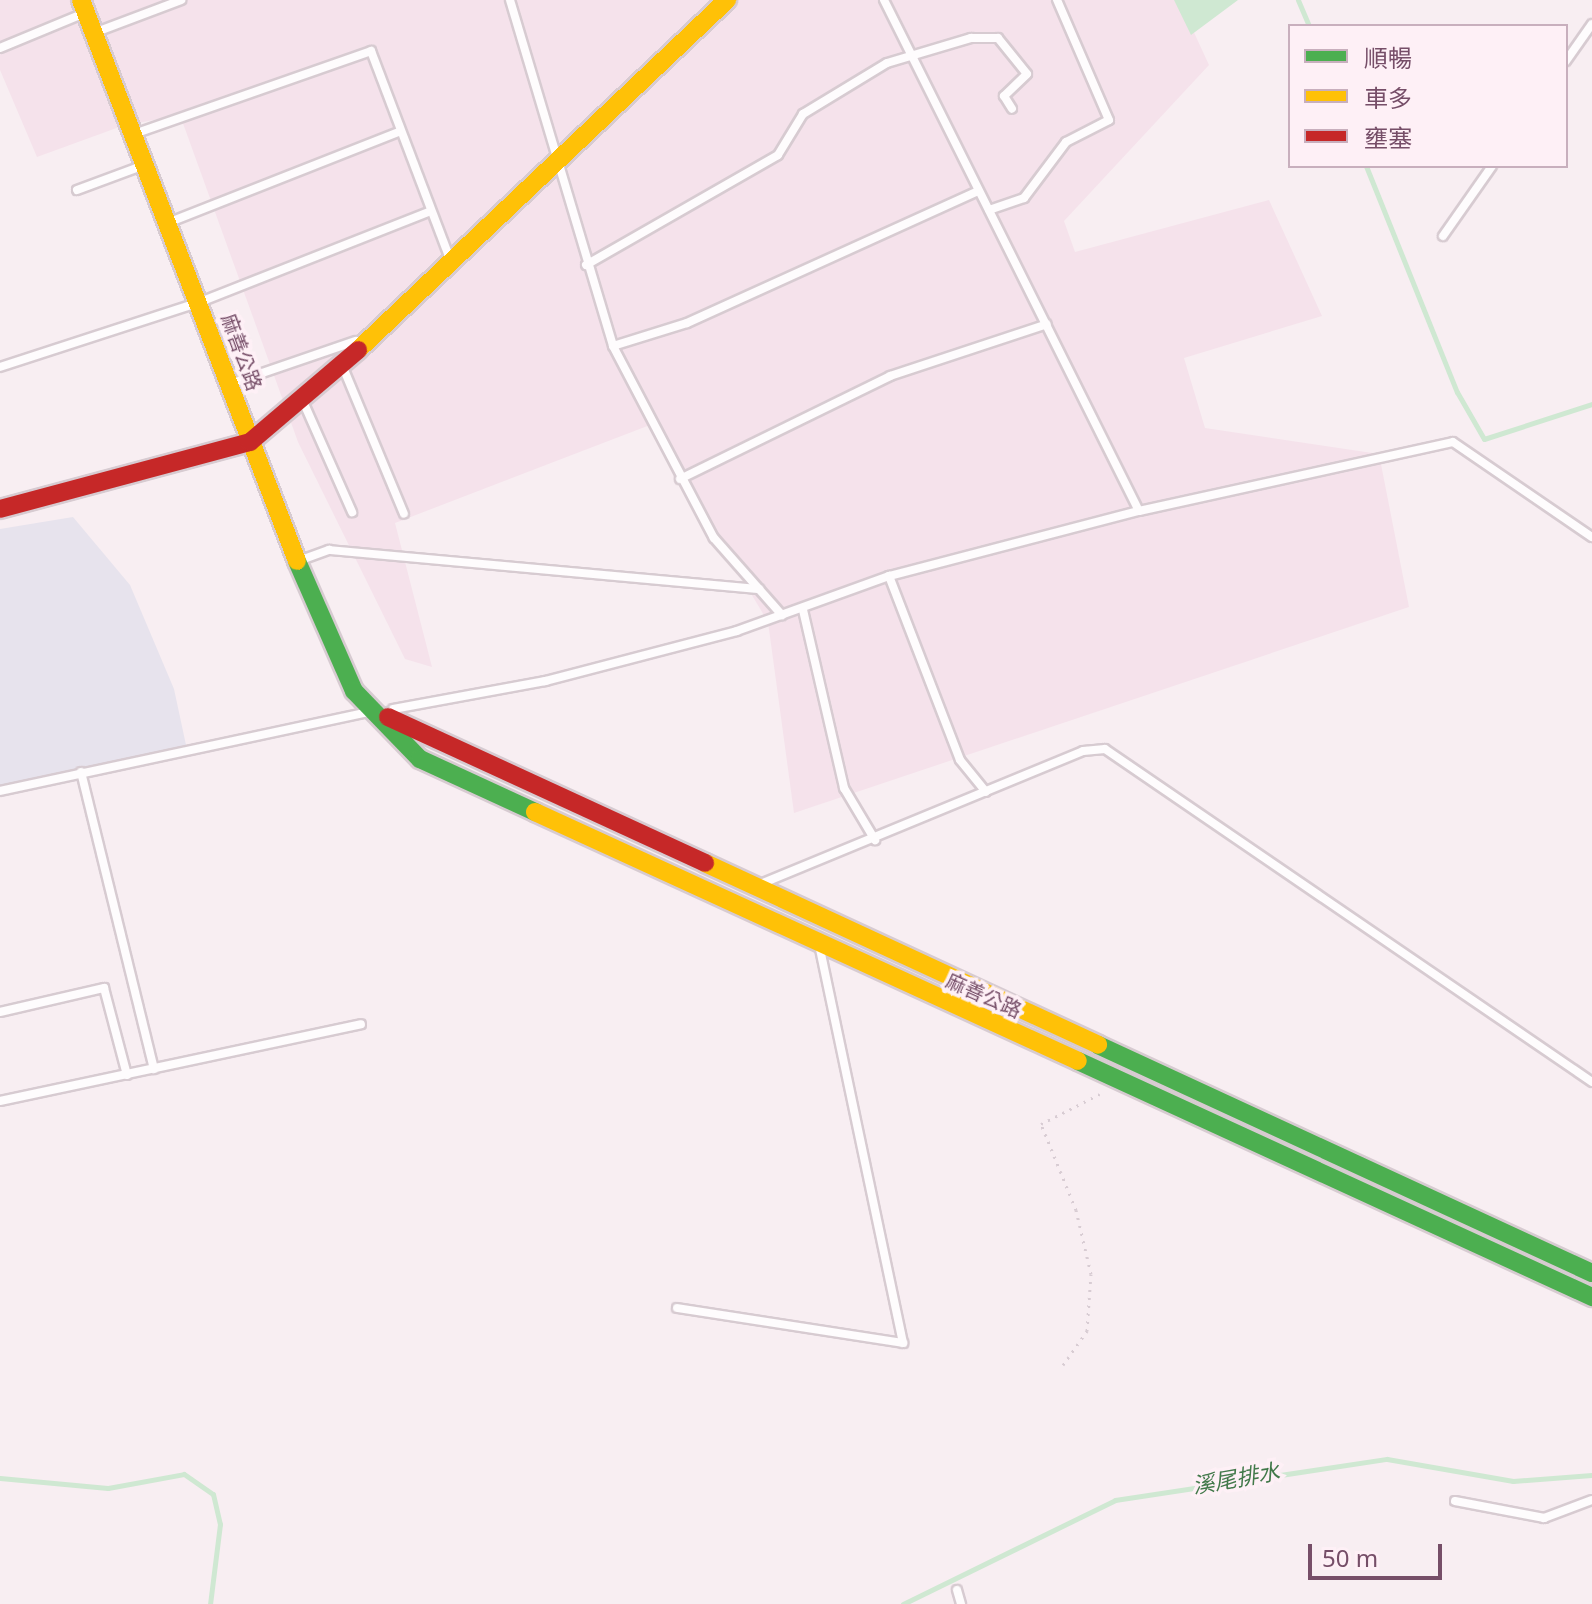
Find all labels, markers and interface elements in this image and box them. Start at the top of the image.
legend [1288,24,1568,168]
text: 順暢 [1364,41,1412,74]
text: 車多 [1364,81,1412,114]
text: 壅塞 [1364,121,1412,154]
street label: 麻善公路 [217,310,267,394]
street label: 麻善公路 [943,968,1025,1022]
water label: 溪尾排水 [1190,1457,1282,1499]
scale bar [1312,1528,1446,1578]
text: 50 m [1322,1541,1378,1574]

